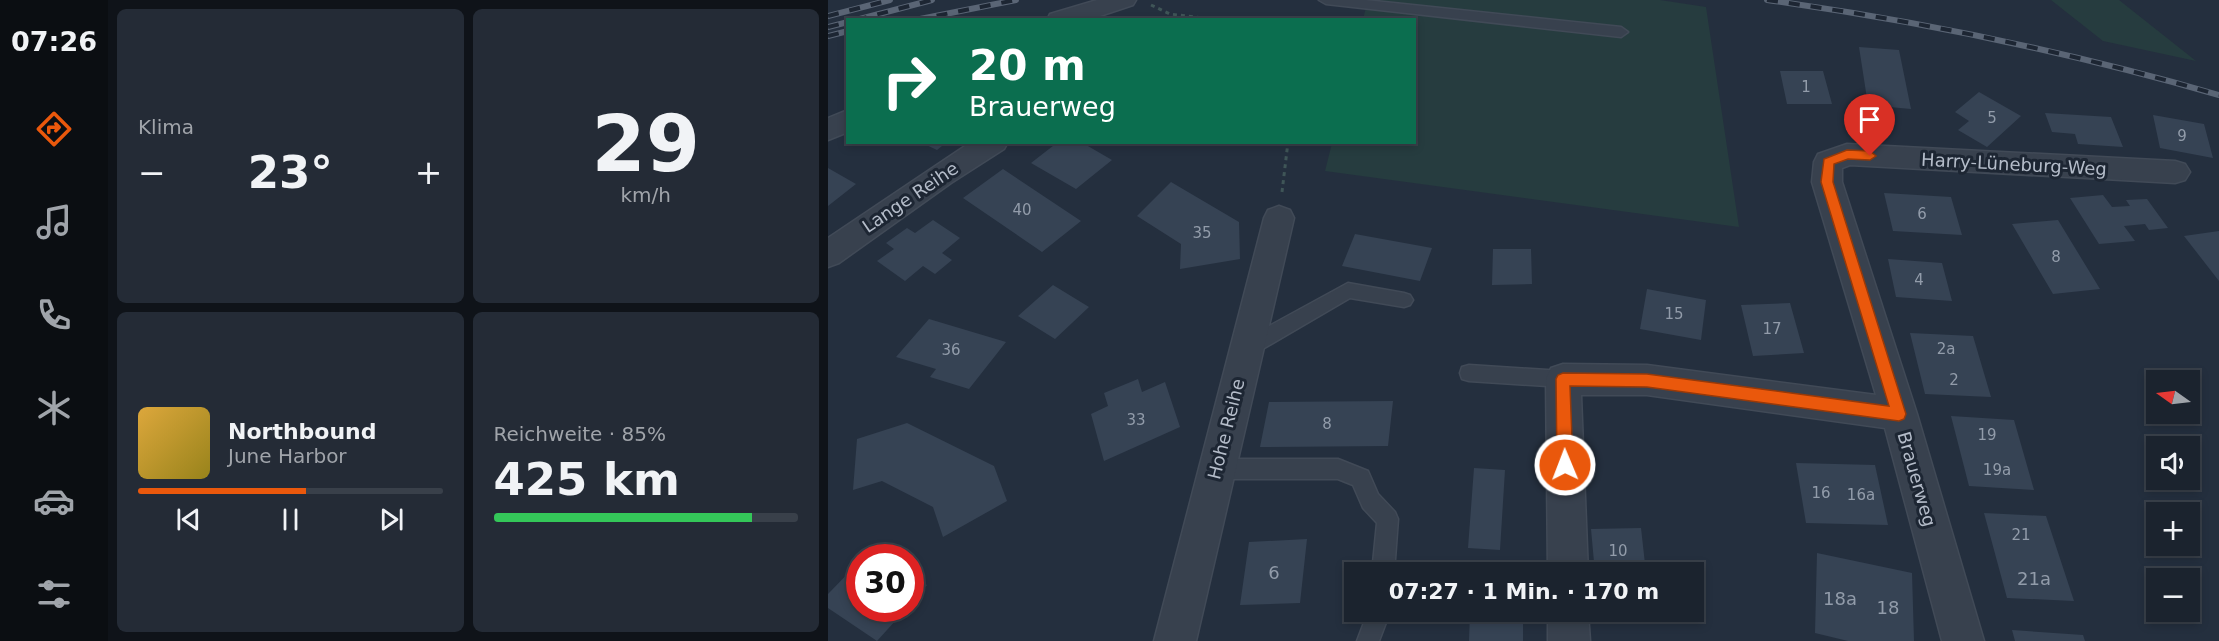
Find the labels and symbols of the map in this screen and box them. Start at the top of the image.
house number: 1 [1801,78,1811,96]
pin [1844,94,1895,156]
house number: 5 [1987,109,1997,127]
house number: 9 [2177,127,2187,145]
street label: Harry-Lüneburg-Weg [1921,149,2107,179]
street label: Lange Reihe [858,157,962,237]
house number: 40 [1012,201,1032,219]
house number: 6 [1917,205,1927,223]
house number: 35 [1192,224,1212,242]
house number: 8 [2051,248,2061,266]
house number: 4 [1914,271,1924,289]
house number: 15 [1664,305,1684,323]
house number: 17 [1762,320,1782,338]
house number: 2a [1937,340,1955,358]
house number: 36 [941,341,961,359]
north arrow [2146,370,2200,424]
house number: 2 [1949,371,1959,389]
street label: Hohe Reihe [1203,376,1249,482]
house number: 33 [1126,411,1146,429]
house number: 8 [1322,415,1332,433]
house number: 19 [1977,426,1997,444]
street label: Brauerweg [1893,429,1941,529]
position arrow [1533,433,1597,497]
house number: 19a [1983,461,2011,479]
house number: 16 [1811,484,1831,502]
house number: 16a [1847,486,1875,504]
house number: 21 [2011,526,2031,544]
house number: 10 [1608,542,1628,560]
speed limit sign: 30 [846,544,924,622]
house number: 6 [1268,562,1280,583]
house number: 21a [2017,568,2051,589]
house number: 18a [1823,588,1857,609]
house number: 18 [1877,597,1899,618]

